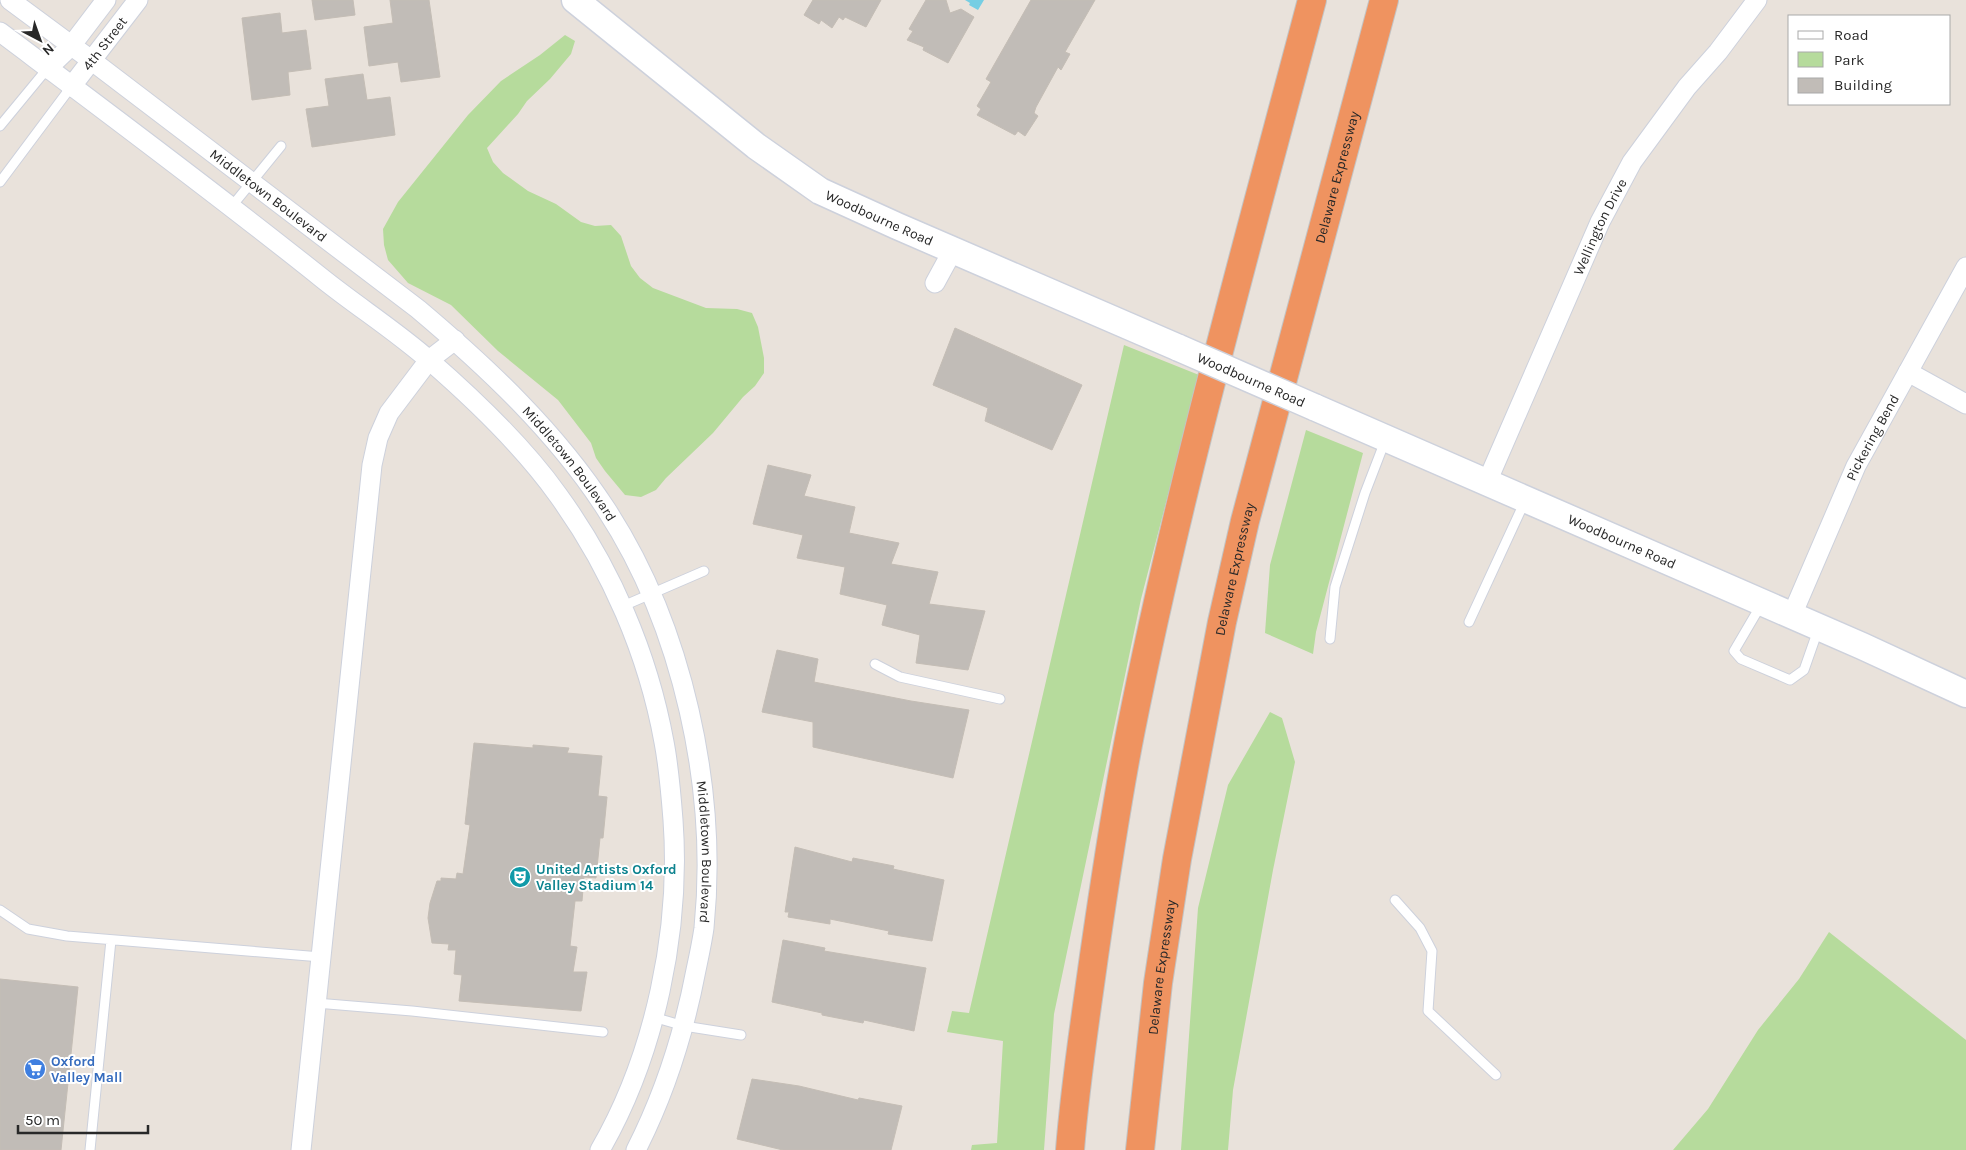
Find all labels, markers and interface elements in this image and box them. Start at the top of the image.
street label: 4th Street [79,13,131,74]
north arrow [15,15,65,65]
legend [1788,15,1951,105]
text: Road [1834,26,1869,44]
text: N [39,40,58,59]
text: Park [1834,51,1864,69]
text: Building [1834,76,1892,94]
street label: Delaware Expressway [1311,109,1363,245]
street label: Middletown Boulevard [206,146,330,246]
street label: Wellington Drive [1570,176,1631,278]
street label: Woodbourne Road [823,187,936,250]
street label: Woodbourne Road [1194,349,1308,411]
street label: Pickering Bend [1843,391,1903,483]
street label: Middletown Boulevard [518,402,620,525]
street label: Delaware Expressway [1212,500,1259,637]
street label: Woodbourne Road [1565,511,1679,573]
street label: Middletown Boulevard [693,780,715,924]
place label: United Artists Oxford Valley Stadium 14 [536,861,677,894]
theatre icon: United Artists Oxford Valley Stadium 14 [508,865,532,889]
street label: Delaware Expressway [1144,898,1180,1036]
place label: Oxford Valley Mall [51,1053,123,1086]
supermarket icon: Oxford Valley Mall [23,1057,47,1081]
scale bar [18,1102,148,1134]
text: 50 m [25,1111,60,1129]

